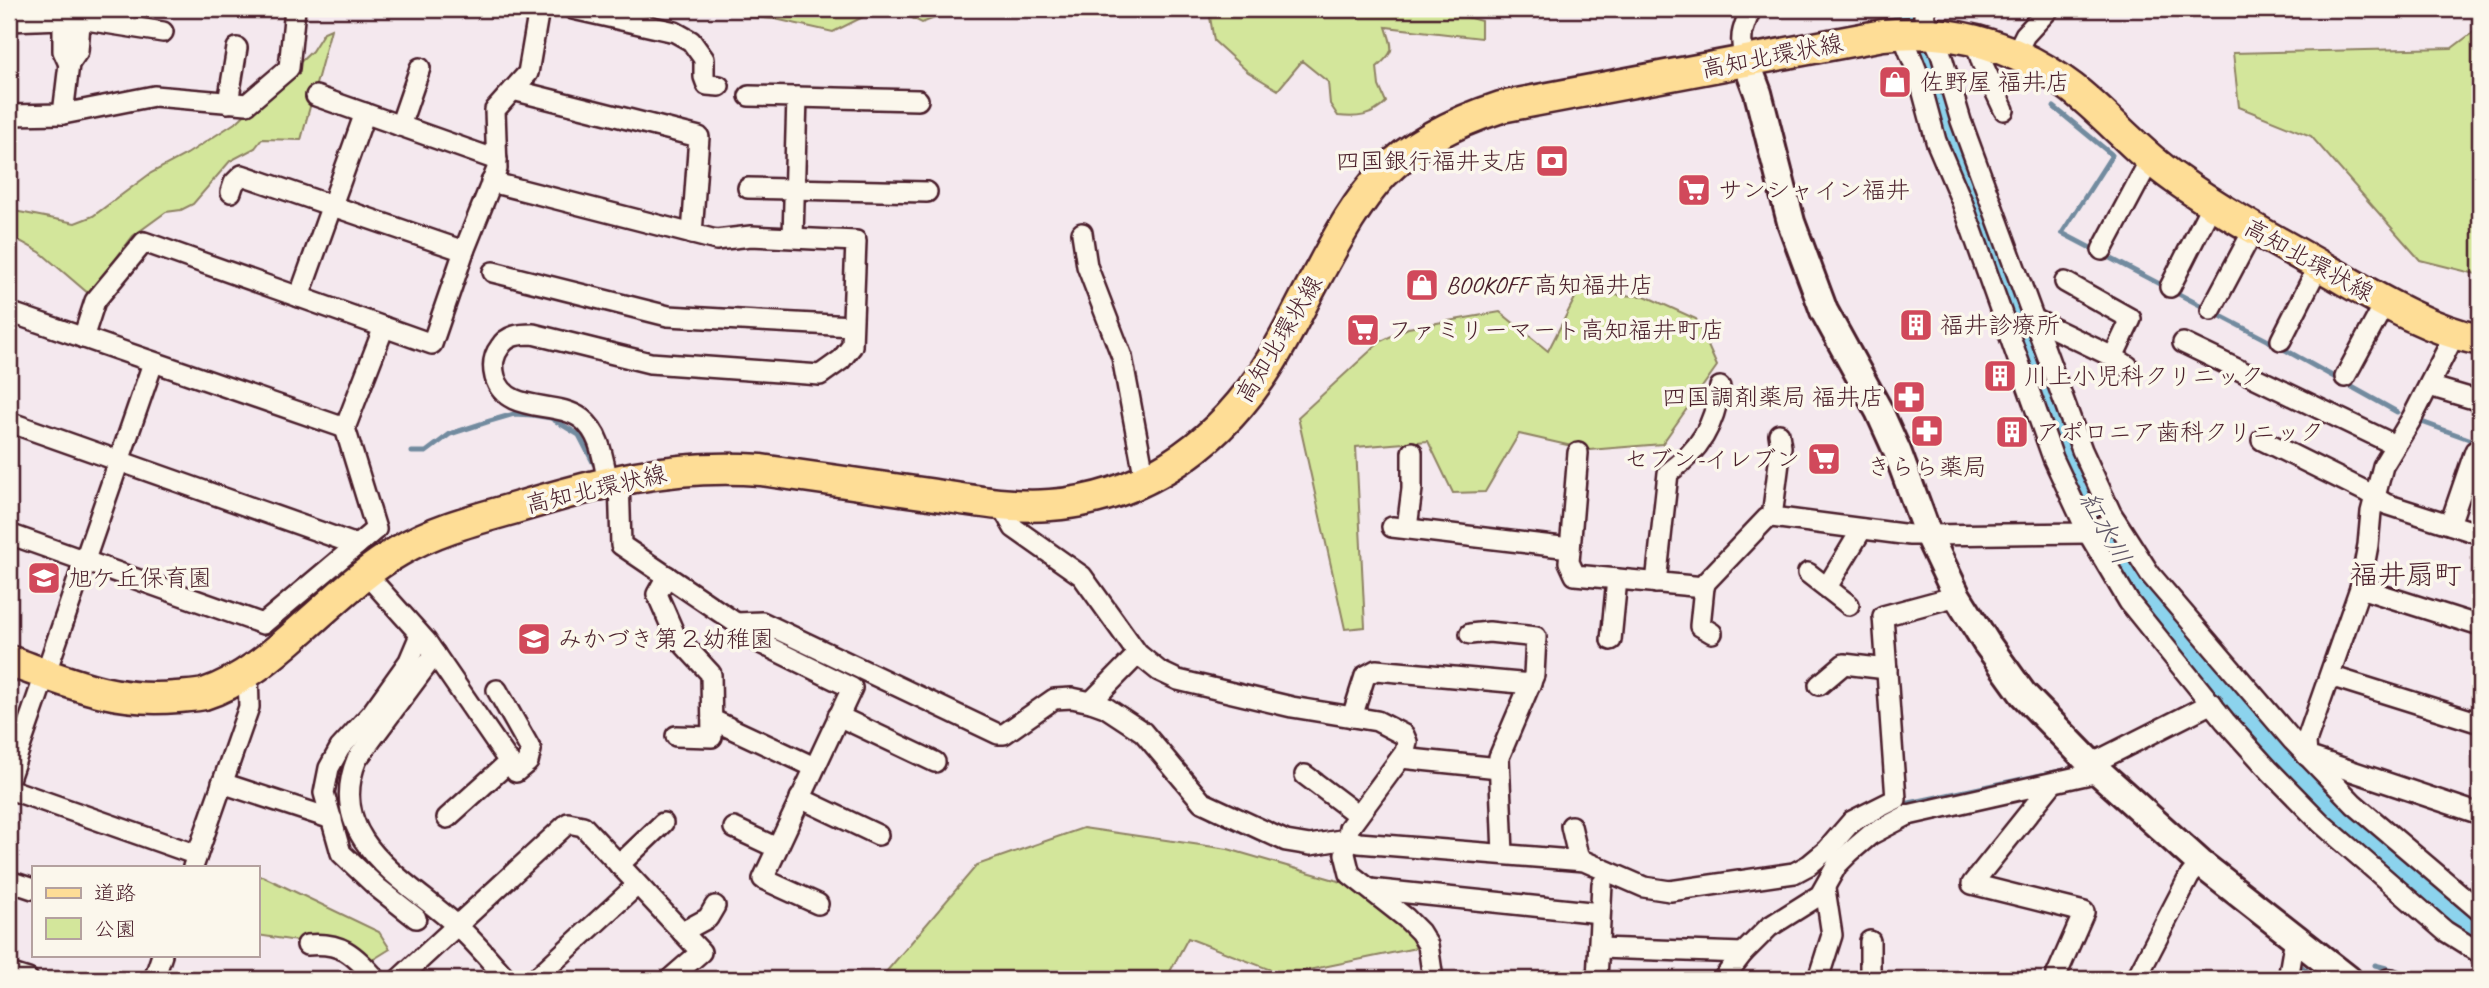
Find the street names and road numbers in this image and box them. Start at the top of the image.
street label: 高知北環状線 [1698,28,1846,84]
street label: 高知北環状線 [2239,212,2379,308]
street label: 高知北環状線 [1229,270,1329,408]
street label: 高知北環状線 [522,458,670,520]

